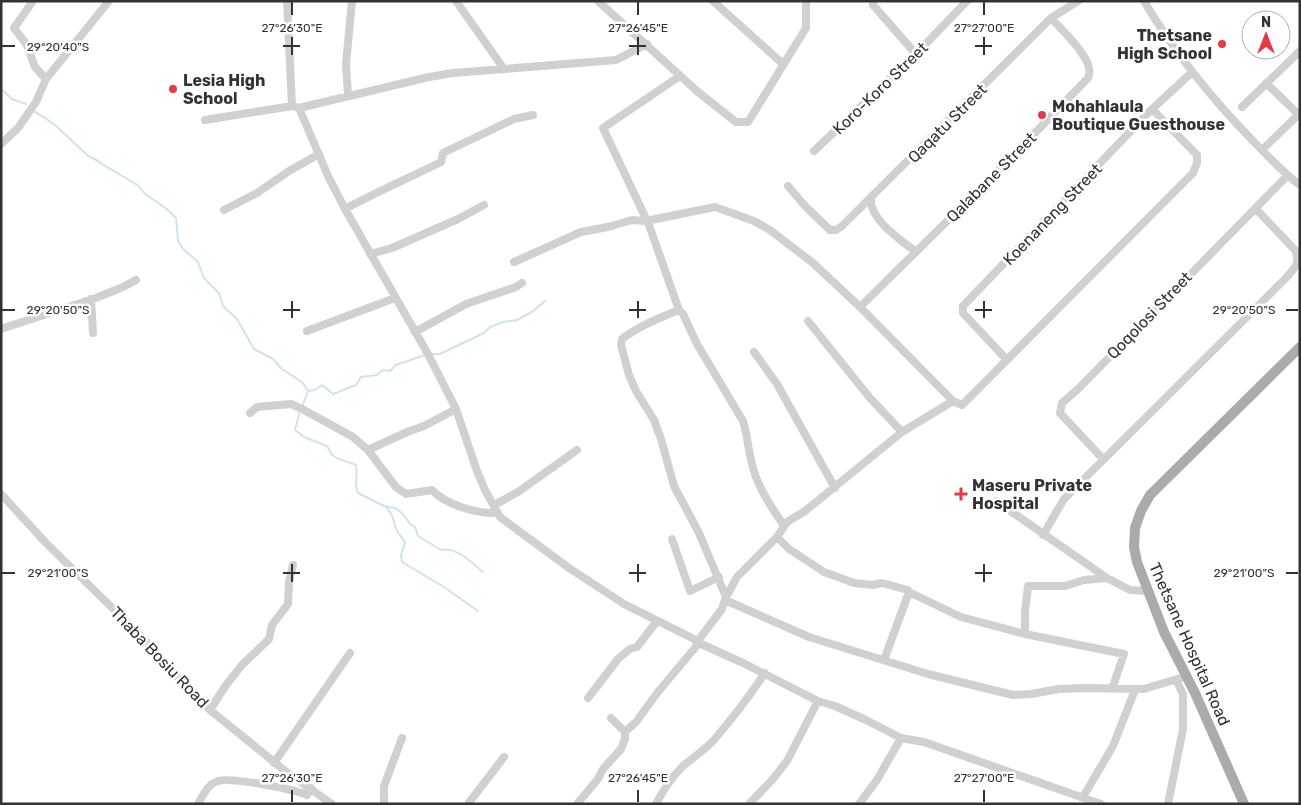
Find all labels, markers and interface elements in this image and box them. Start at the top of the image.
north arrow [1241,10,1291,60]
text: N [1261,14,1271,31]
text: 27°26'30"E [262,21,322,35]
text: 27°26'45"E [608,21,668,35]
text: 27°27'00"E [954,21,1014,35]
place label: Thetsane High School [1117,26,1212,63]
street label: Koro-Koro Street [829,38,932,138]
marker: Thetsane High School [1216,38,1228,50]
text: 29°20'40"S [27,40,89,54]
place label: Lesia High School [183,71,265,108]
street label: Qaqatu Street [904,80,991,167]
marker: Lesia High School [167,83,179,95]
place label: Mohahlaula Boutique Guesthouse [1052,97,1225,134]
marker: Mohahlaula Boutique Guesthouse [1036,109,1048,121]
street label: Qalabane Street [942,128,1040,226]
street label: Koenaneng Street [999,160,1106,269]
street label: Qoqolosi Street [1103,268,1196,363]
text: 29°20'50"S [27,303,89,317]
text: 29°20'50"S [1213,303,1275,317]
place label: Maseru Private Hospital [972,476,1092,513]
marker: Maseru Private Hospital [954,487,968,501]
street label: Thetsane Hospital Road [1145,560,1234,729]
text: 29°21'00"S [28,566,88,580]
text: 29°21'00"S [1214,566,1274,580]
street label: Thaba Bosiu Road [107,603,213,712]
text: 27°26'30"E [262,771,322,785]
text: 27°26'45"E [608,771,668,785]
text: 27°27'00"E [954,771,1014,785]

